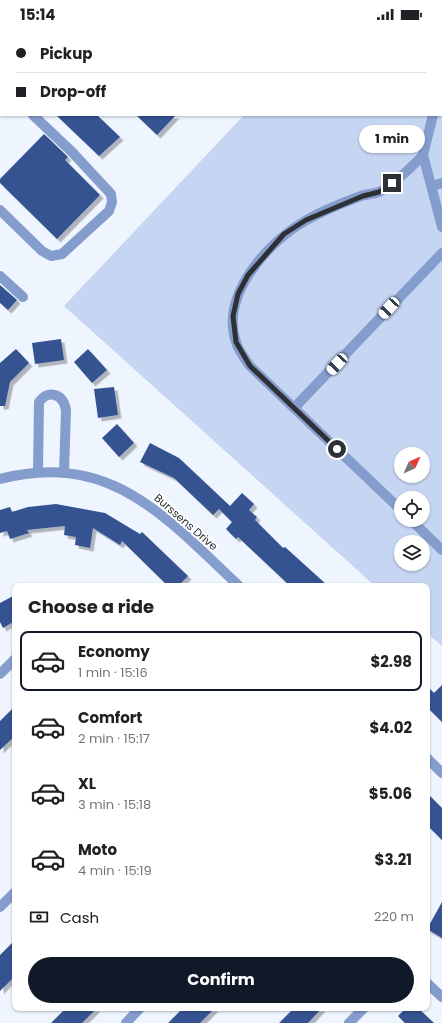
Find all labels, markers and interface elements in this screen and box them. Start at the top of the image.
text: 15:14 [20,4,55,25]
text: Pickup [40,43,92,64]
text: Drop-off [40,81,106,102]
callout: 1 min [359,125,425,153]
text: 1 min [375,129,409,148]
route end [383,174,401,192]
car [376,295,402,321]
car [324,351,350,377]
route start [328,440,346,458]
north arrow [394,447,430,483]
map controls [394,447,430,571]
street label: Burssens Drive [151,490,221,554]
button: locate [394,491,430,527]
button: layers [394,535,430,571]
text: Choose a ride [28,594,154,619]
text: Economy [78,641,150,662]
icon: car [30,643,66,679]
text: $2.98 [370,651,412,672]
text: 1 min · 15:16 [78,663,148,682]
text: Comfort [78,707,142,728]
icon: car [30,709,66,745]
text: $4.02 [369,717,412,738]
text: 2 min · 15:17 [78,729,150,748]
text: XL [78,773,96,794]
icon: car [30,775,66,811]
text: $5.06 [369,783,412,804]
text: 3 min · 15:18 [78,795,151,814]
text: Moto [78,839,117,860]
icon: car [30,841,66,877]
text: $3.21 [375,849,412,870]
text: 4 min · 15:19 [78,861,152,880]
icon: cash [28,906,50,928]
text: Cash [60,907,99,928]
text: 220 m [374,907,414,926]
button: Confirm [28,957,414,1003]

